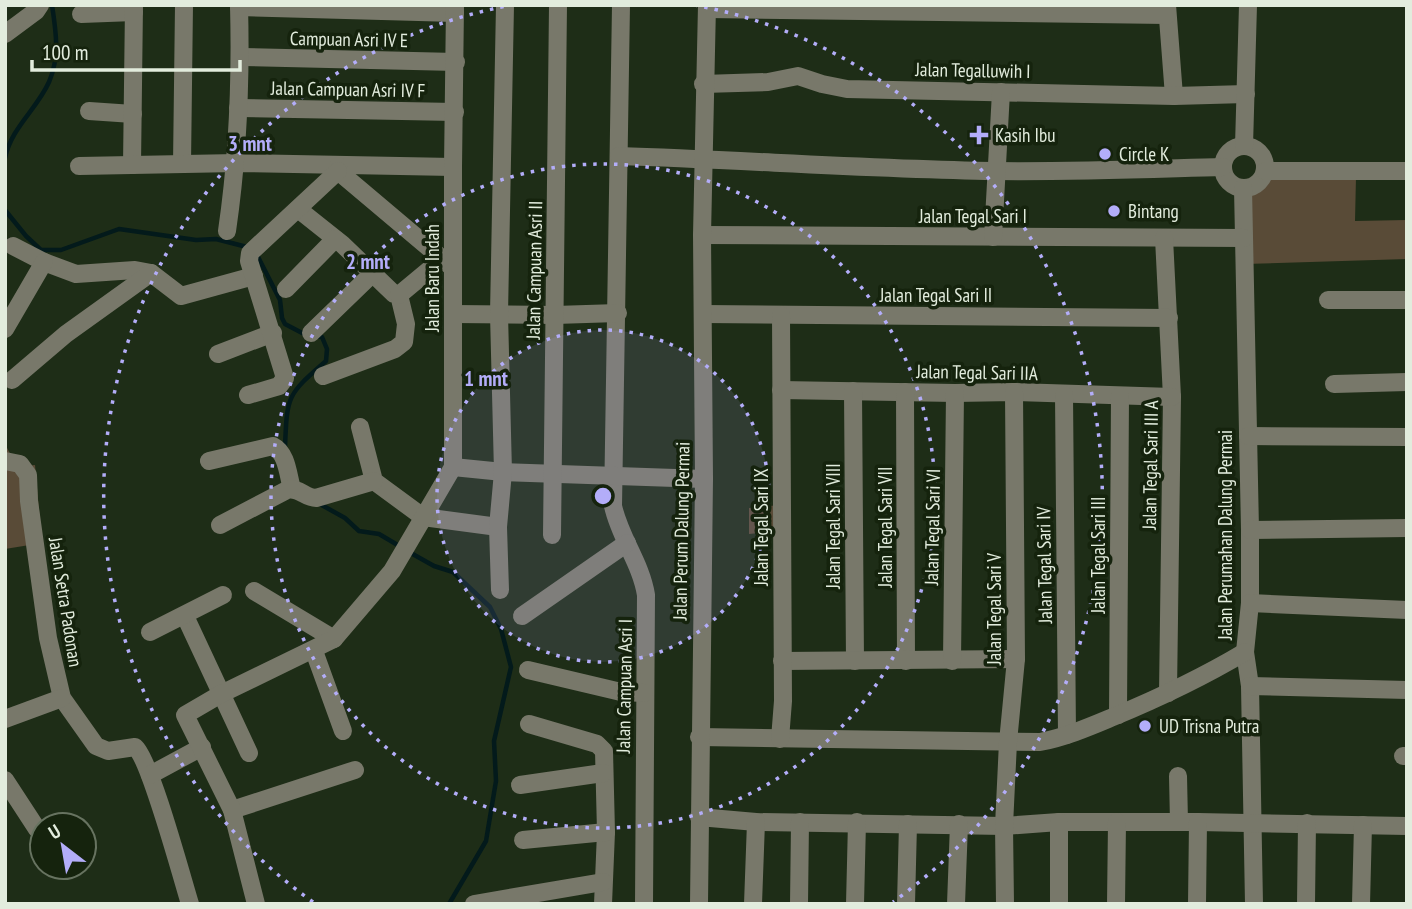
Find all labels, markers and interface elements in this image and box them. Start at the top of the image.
street label: Campuan Asri IV E [290,26,408,52]
scale bar [32,28,240,72]
text: 100 m [42,39,88,66]
street label: Jalan Tegalluwih I [914,57,1031,83]
street label: Jalan Campuan Asri IV F [270,76,426,102]
place label: Kasih Ibu [995,123,1055,147]
marker: Kasih Ibu [969,125,989,145]
text: 3 mnt [228,130,272,157]
place label: Circle K [1119,142,1169,166]
marker: Circle K [1097,146,1113,162]
place label: Bintang [1128,199,1179,223]
street label: Jalan Campuan Asri II [521,201,547,340]
marker: Bintang [1106,203,1122,219]
street label: Jalan Tegal Sari I [918,204,1027,228]
street label: Jalan Baru Indah [420,224,444,333]
text: 2 mnt [346,248,390,275]
street label: Jalan Tegal Sari II [879,283,992,307]
street label: Jalan Tegal Sari IIA [915,359,1038,385]
text: 1 mnt [464,365,508,392]
street label: Jalan Tegal Sari III A [1137,400,1163,531]
street label: Jalan Perumahan Dalung Permai [1213,430,1237,641]
street label: Jalan Perum Dalung Permai [667,442,695,621]
street label: Jalan Tegal Sari VIII [821,463,845,590]
street label: Jalan Tegal Sari VII [873,467,897,588]
street label: Jalan Tegal Sari IX [749,468,773,587]
street label: Jalan Tegal Sari VI [919,469,945,586]
centre of rings [591,484,615,508]
street label: Jalan Tegal Sari III [1086,497,1110,614]
street label: Jalan Tegal Sari IV [1031,506,1057,625]
street label: Jalan Setra Padonan [44,534,88,669]
street label: Jalan Tegal Sari V [982,553,1006,666]
street label: Jalan Campuan Asri I [611,619,637,754]
place label: UD Trisna Putra [1159,714,1259,738]
marker: UD Trisna Putra [1137,718,1153,734]
north arrow [28,811,98,881]
text: U [44,819,65,844]

